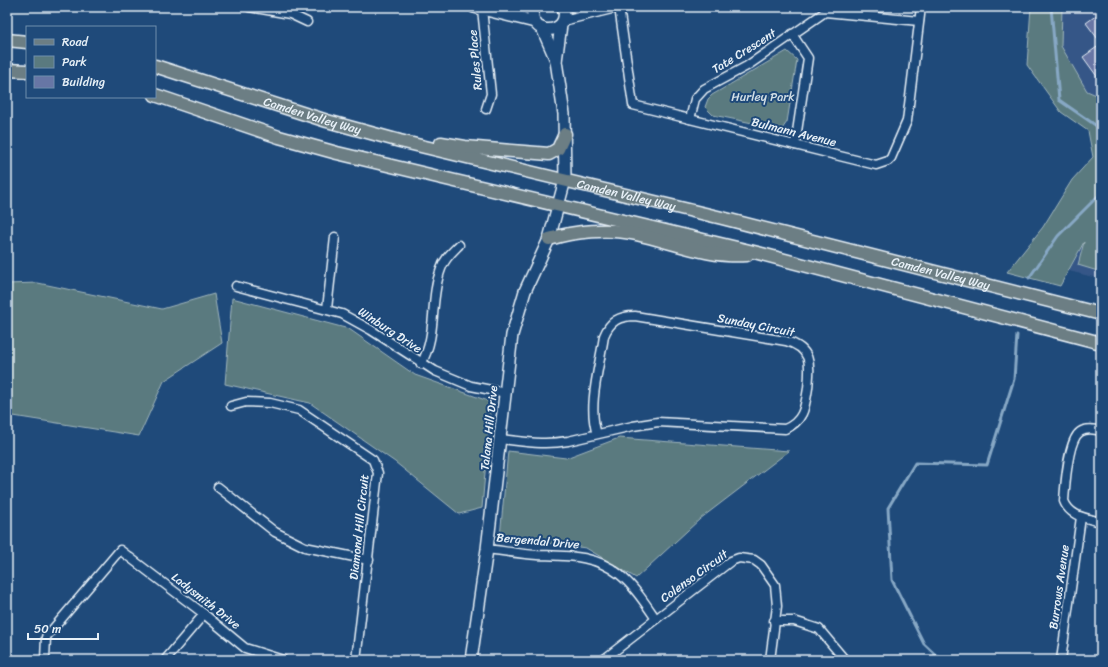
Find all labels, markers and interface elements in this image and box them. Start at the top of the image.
street label: Tate Crescent [707,22,782,80]
legend [26,26,156,98]
street label: Rules Place [461,29,489,91]
text: Road [62,31,89,53]
text: Park [62,51,87,73]
text: Building [62,71,105,93]
park label: Hurley Park [731,86,795,108]
street label: Camden Valley Way [261,90,364,141]
street label: Bulmann Avenue [749,111,839,153]
street label: Camden Valley Way [575,173,679,218]
street label: Camden Valley Way [889,250,993,297]
street label: Winburg Drive [353,301,427,359]
street label: Sunday Circuit [715,307,798,343]
street label: Talana Hill Drive [474,384,504,472]
street label: Diamond Hill Circuit [343,473,375,581]
street label: Bergendal Drive [495,526,581,556]
street label: Colenso Circuit [655,543,734,608]
street label: Burrows Avenue [1042,543,1076,631]
street label: Ladysmith Drive [166,567,246,635]
scale bar [28,615,98,641]
text: 50 m [34,618,61,640]

